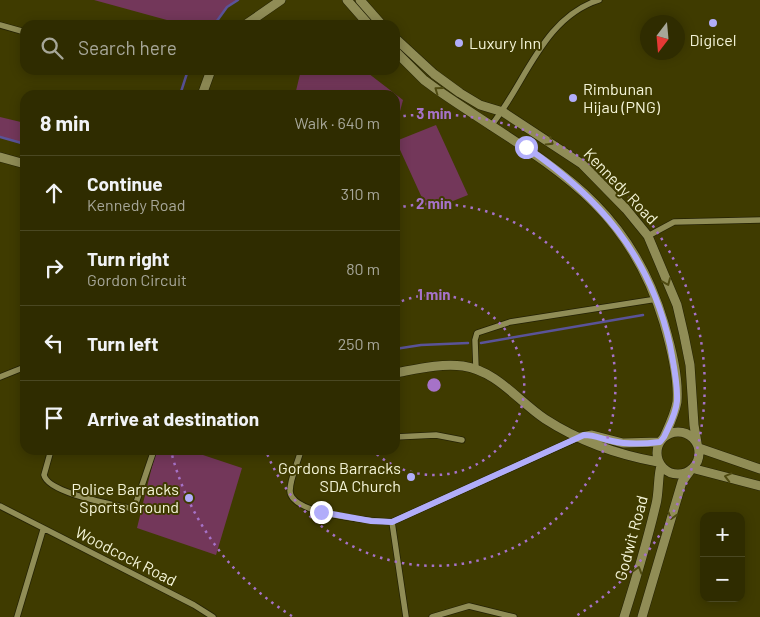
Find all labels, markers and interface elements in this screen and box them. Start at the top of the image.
north arrow [640,15,685,60]
marker: Digicel [707,17,719,29]
search box [20,20,400,75]
place label: Digicel [689,30,737,49]
place label: Luxury Inn [469,33,541,52]
icon: search [38,34,66,62]
text: Search here [78,36,177,59]
marker: Luxury Inn [453,37,465,49]
place label: Rimbunan Hijau (PNG) [583,79,661,116]
one-way arrow [435,88,444,96]
marker: Rimbunan Hijau (PNG) [567,92,579,104]
text: 3 min [416,104,452,122]
text: 8 min [40,110,90,135]
text: Walk · 640 m [295,113,380,132]
route start [515,136,538,159]
one-way arrow [545,136,554,146]
street label: Kennedy Road [580,144,662,228]
text: Continue [87,172,163,195]
icon: ahead [40,179,68,207]
text: 310 m [341,184,380,203]
text: 2 min [416,194,452,212]
text: Kennedy Road [87,195,185,214]
text: Turn right [87,247,169,270]
icon: right [40,254,68,282]
text: 80 m [346,259,380,278]
text: Gordon Circuit [87,270,187,289]
one-way arrow [661,277,671,285]
text: 1 min [418,285,450,303]
icon: left [40,329,68,357]
text: Turn left [87,332,158,355]
text: 250 m [338,334,380,353]
centre of rings [425,376,443,394]
icon: arrive [40,404,68,432]
text: Arrive at destination [87,407,259,430]
place label: Gordons Barracks SDA Church [278,458,401,495]
marker: Gordons Barracks SDA Church [405,471,417,483]
one-way arrow [723,472,732,483]
place label: Police Barracks Sports Ground [71,479,179,516]
marker: Police Barracks Sports Ground [183,492,195,504]
street label: Godwit Road [610,493,651,582]
route end [310,501,333,524]
one-way arrow [667,511,677,519]
map controls [700,512,745,602]
button: + [700,512,745,557]
street label: Woodcock Road [72,522,180,589]
button: − [700,557,745,602]
one-way arrow [633,567,643,575]

